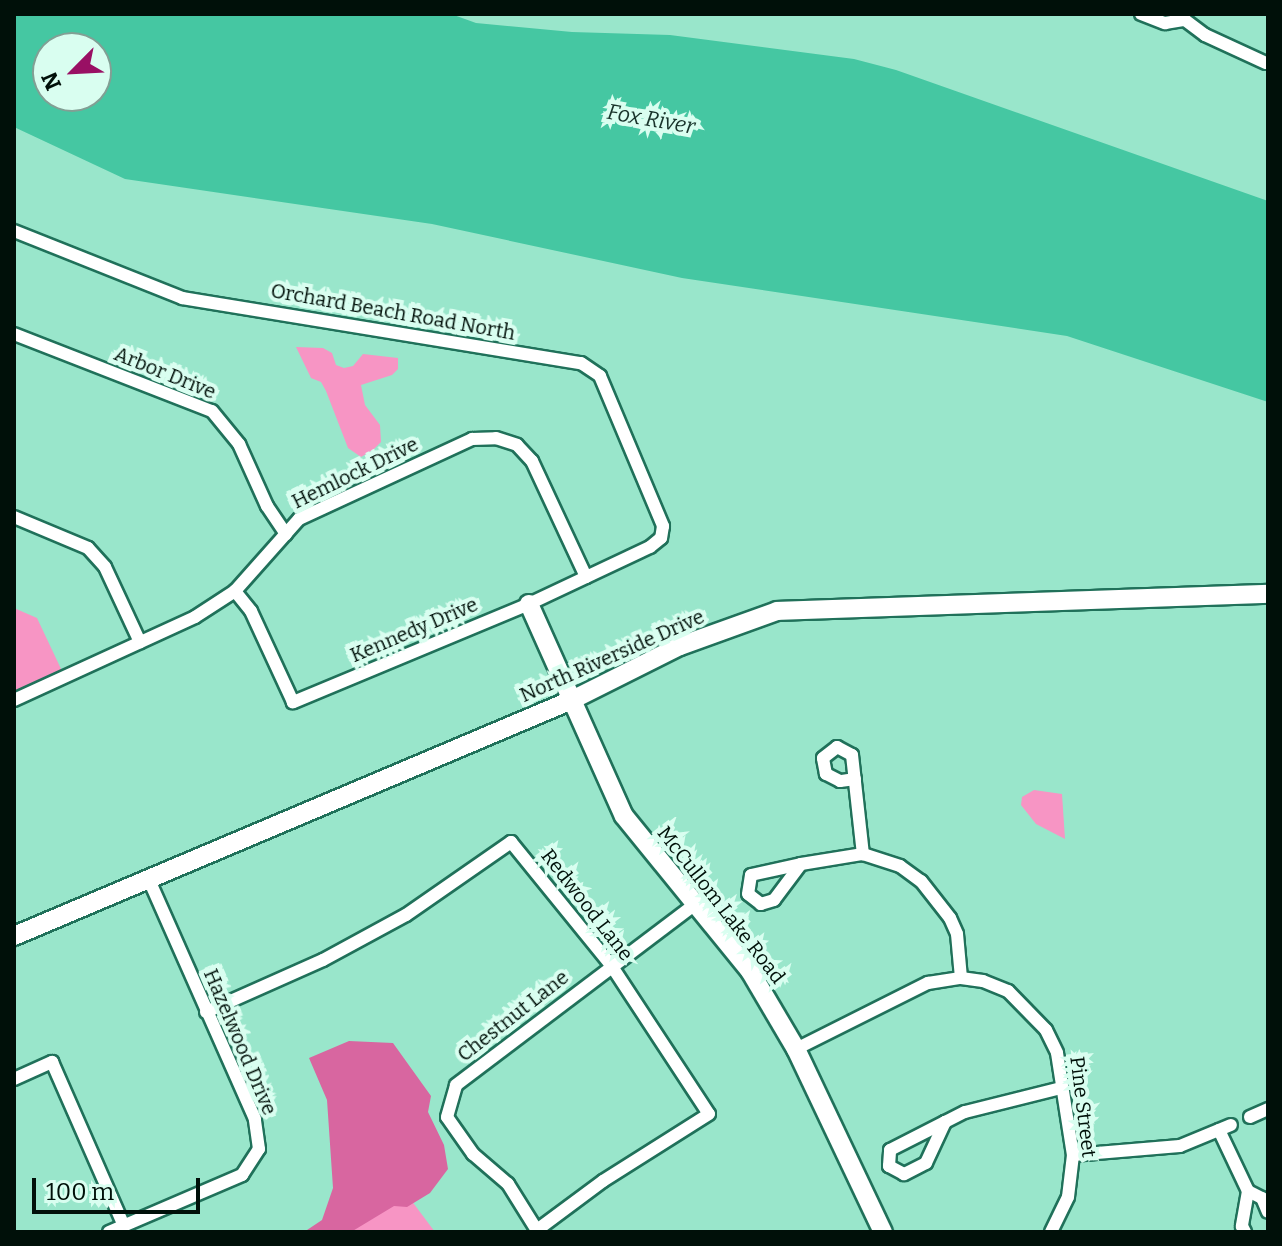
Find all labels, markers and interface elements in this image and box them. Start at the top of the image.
north arrow [32,32,112,112]
text: N [36,68,67,94]
water label: Fox River [605,98,697,140]
street label: Orchard Beach Road North [269,279,517,345]
street label: Arbor Drive [111,342,219,404]
street label: Hemlock Drive [288,432,422,514]
street label: Kennedy Drive [347,592,481,668]
street label: North Riverside Drive [516,605,708,707]
street label: McCullom Lake Road [652,822,790,988]
street label: Redwood Lane [536,844,638,966]
street label: Hazelwood Drive [198,965,282,1119]
street label: Chestnut Lane [453,965,573,1067]
street label: Pine Street [1065,1055,1101,1159]
scale bar [36,1162,204,1212]
text: 100 m [46,1178,114,1206]

